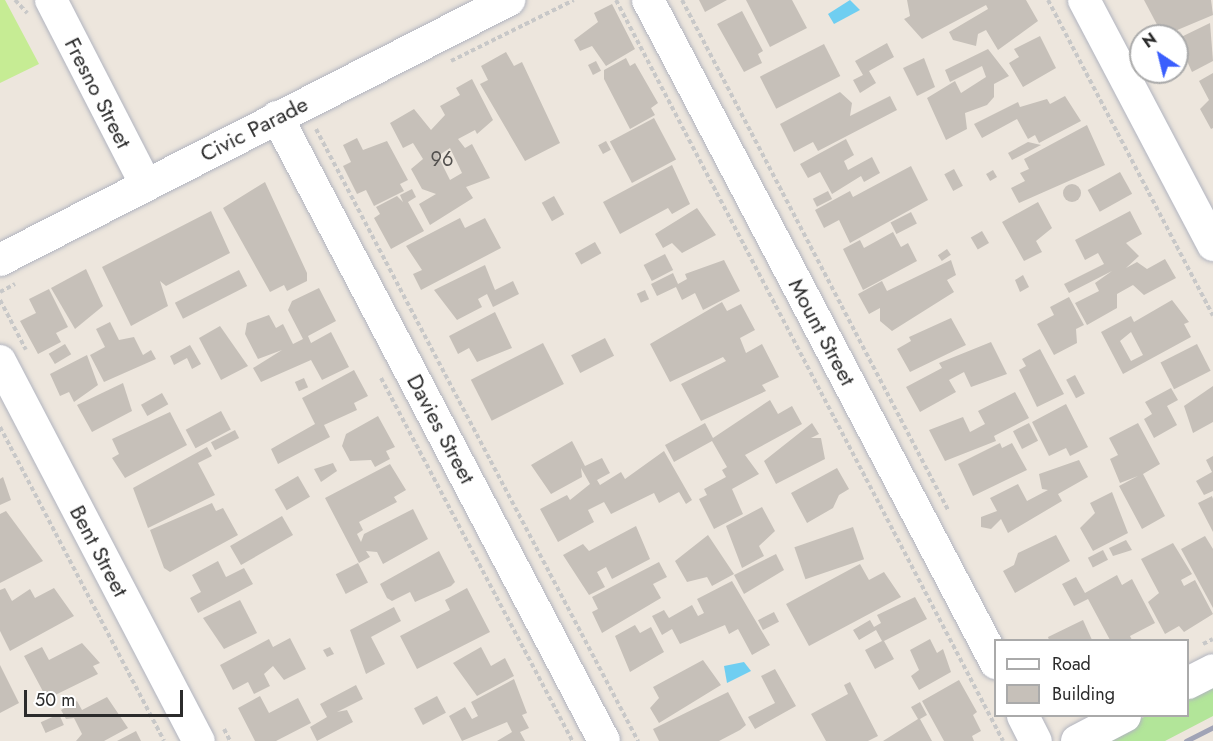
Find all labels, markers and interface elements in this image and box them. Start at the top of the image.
north arrow [1129,24,1189,84]
text: N [1138,27,1161,54]
street label: Fresno Street [59,33,137,153]
street label: Civic Parade [196,91,312,167]
house number: 96 [430,147,454,171]
street label: Mount Street [783,274,861,390]
street label: Davies Street [401,370,481,488]
street label: Bent Street [64,501,134,601]
legend [994,639,1189,717]
text: Road [1052,651,1091,677]
scale bar [27,678,186,716]
text: Building [1052,681,1115,707]
text: 50 m [35,687,75,713]

